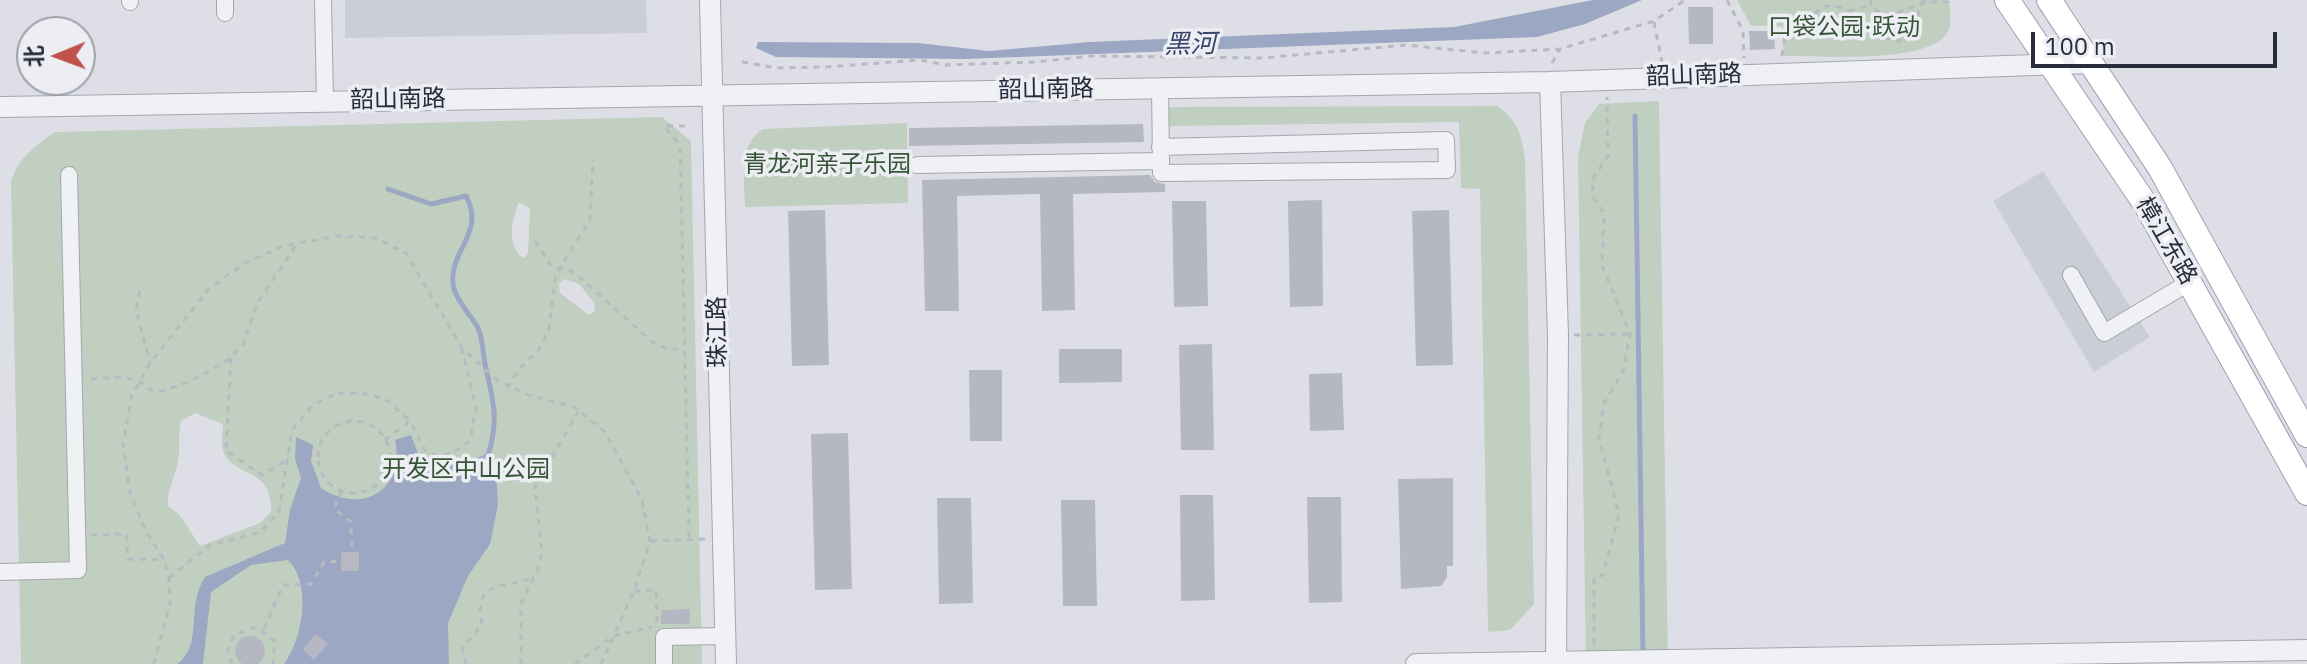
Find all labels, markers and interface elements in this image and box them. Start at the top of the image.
park label: 口袋公园·跃动 [1768,14,1920,42]
north arrow [16,16,96,96]
scale bar [2035,16,2281,66]
water label: 黑河 [1164,29,1216,61]
text: 100 m [2045,30,2115,62]
text: 北 [19,45,48,68]
street label: 韶山南路 [1646,60,1742,92]
street label: 韶山南路 [998,75,1094,105]
street label: 韶山南路 [350,85,446,115]
park label: 青龙河亲子乐园 [743,151,911,179]
street label: 樟江东路 [2130,192,2202,290]
street label: 珠江路 [703,296,733,368]
park label: 开发区中山公园 [382,456,550,484]

